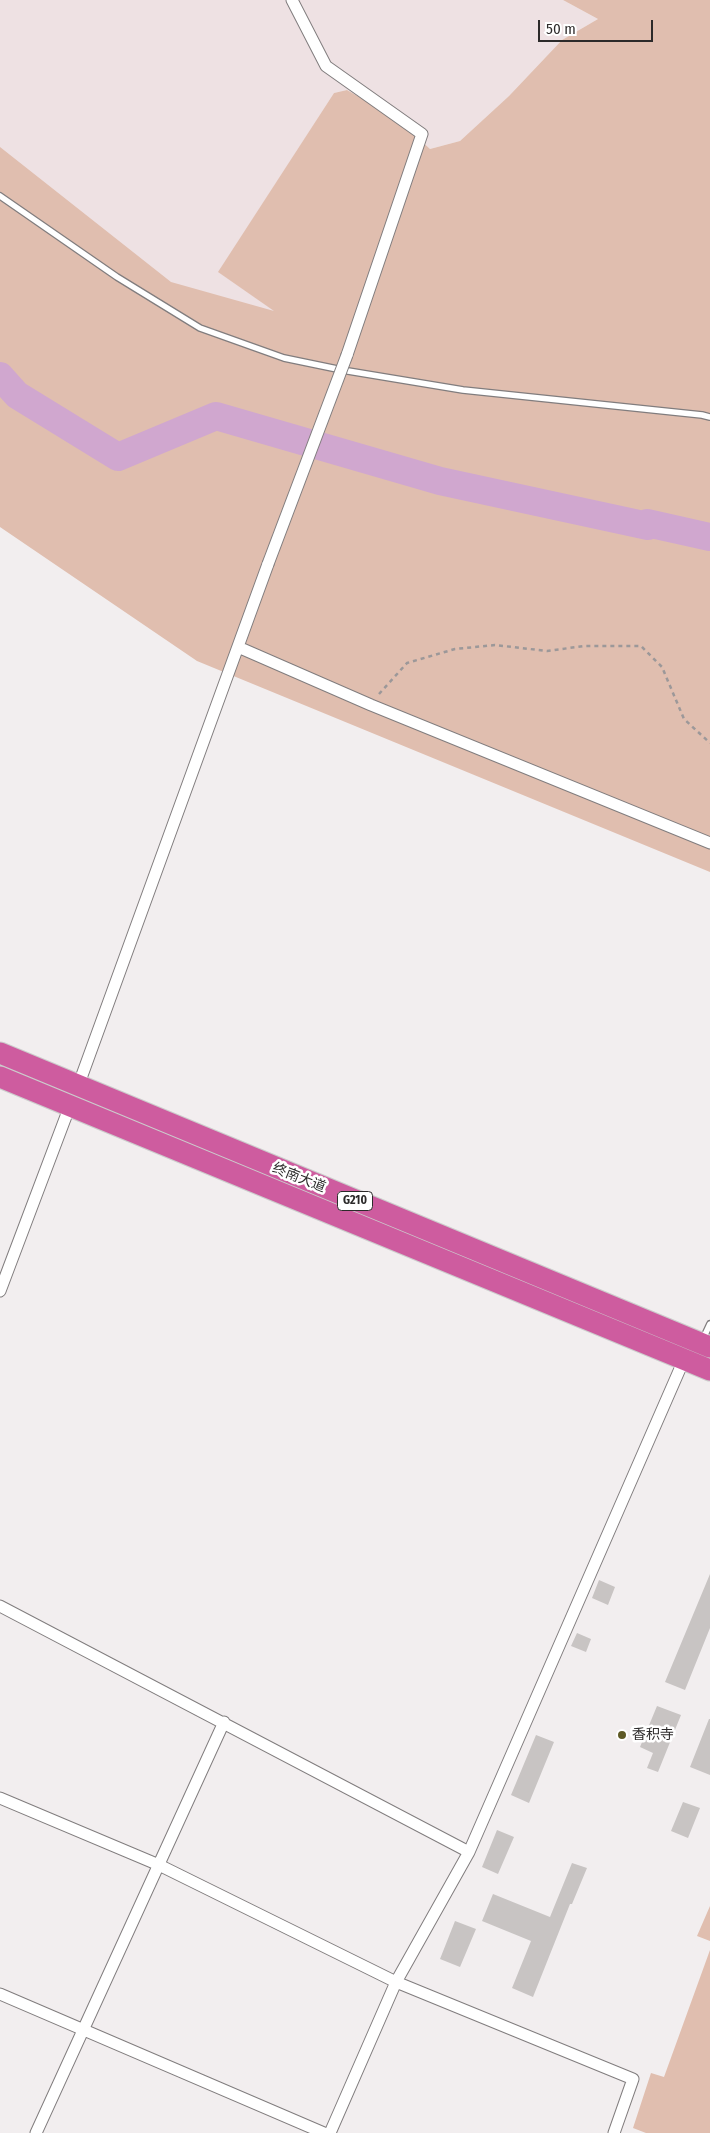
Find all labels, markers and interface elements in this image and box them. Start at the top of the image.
scale bar [540,10,655,42]
text: 50 m [546,20,576,38]
street label: 终南大道 [270,1160,328,1196]
road number: G210 [338,1192,372,1210]
place label: 香积寺 [632,1727,674,1743]
marker: 香积寺 [616,1729,628,1741]

